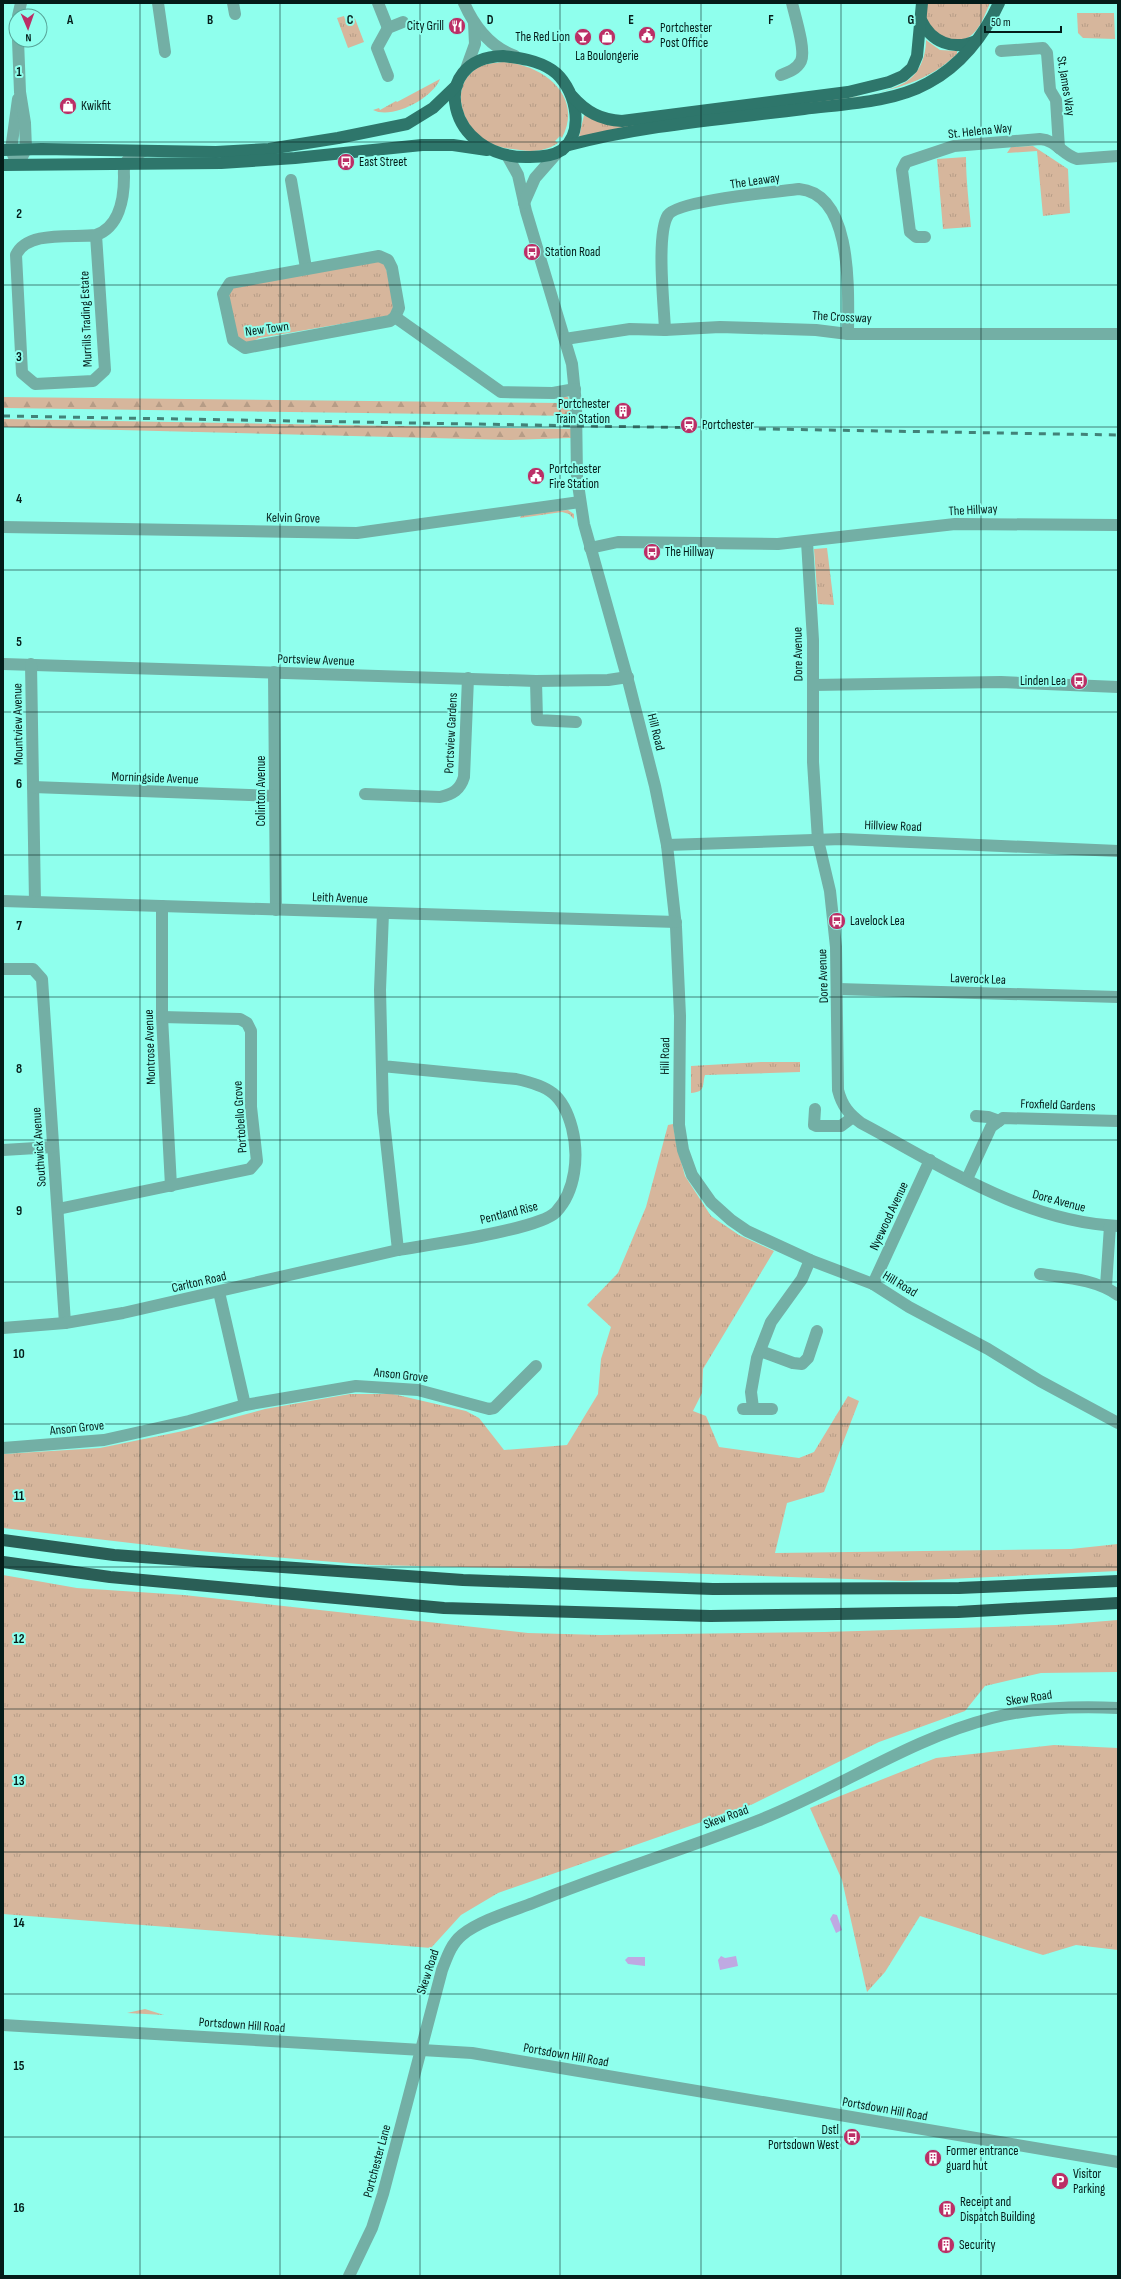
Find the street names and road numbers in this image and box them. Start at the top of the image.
street label: St. James Way [1053,55,1079,117]
street label: St. Helena Way [947,120,1013,142]
street label: The Leaway [729,170,781,192]
street label: Murrills Trading Estate [76,271,96,367]
street label: The Crossway [812,307,872,327]
street label: New Town [244,318,290,340]
street label: The Hillway [948,501,998,519]
street label: Kelvin Grove [266,510,320,526]
street label: Dore Avenue [790,627,806,681]
street label: Portsview Avenue [277,651,355,669]
street label: Mountview Avenue [9,683,27,765]
street label: Portsview Gardens [441,692,461,774]
street label: Hill Road [644,712,668,752]
street label: Colinton Avenue [253,755,269,827]
street label: Morningside Avenue [111,768,199,788]
street label: Hillview Road [864,817,922,835]
street label: Leith Avenue [312,889,368,907]
street label: Dore Avenue [814,949,832,1003]
street label: Laverock Lea [950,970,1006,988]
street label: Montrose Avenue [141,1009,159,1085]
street label: Hill Road [657,1037,673,1075]
street label: Portobello Grove [229,1080,251,1154]
street label: Froxfield Gardens [1020,1096,1096,1114]
street label: Southwick Avenue [28,1107,50,1187]
street label: Nyewood Avenue [866,1179,912,1253]
street label: Dore Avenue [1031,1186,1087,1216]
street label: Pentland Rise [478,1198,540,1228]
street label: Hill Road [880,1267,920,1301]
street label: Carlton Road [170,1268,228,1296]
street label: Anson Grove [372,1364,429,1386]
street label: Anson Grove [48,1417,105,1439]
street label: Skew Road [1005,1686,1053,1710]
street label: Skew Road [701,1802,751,1832]
street label: Skew Road [413,1947,443,1997]
street label: Portsdown Hill Road [198,2014,286,2036]
street label: Portsdown Hill Road [522,2040,610,2070]
street label: Portsdown Hill Road [841,2094,929,2124]
street label: Portchester Lane [360,2123,394,2199]

